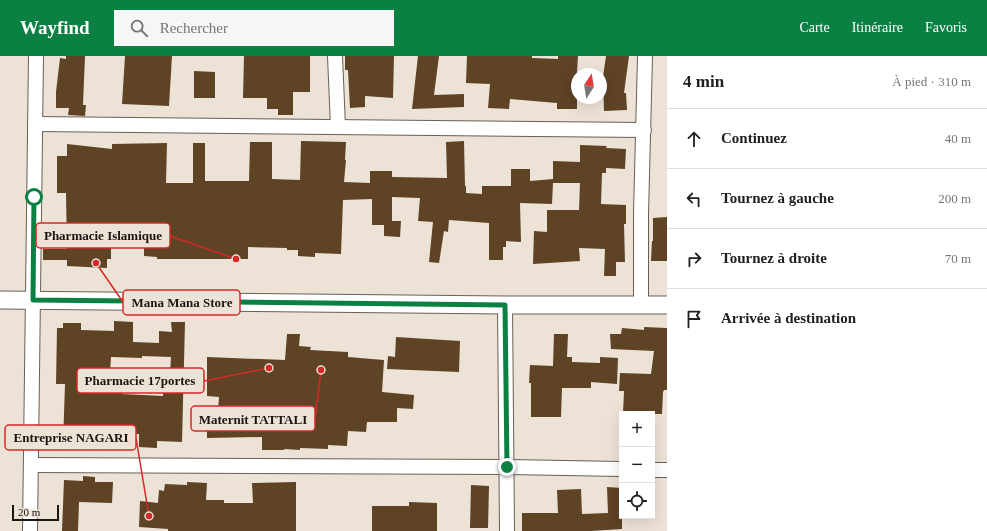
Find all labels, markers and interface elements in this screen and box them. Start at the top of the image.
search box [114,10,394,46]
text: Wayfind [20,17,90,38]
icon: search [128,17,150,39]
text: Rechercher [160,20,228,36]
text: Carte [799,20,830,35]
text: Itinéraire [852,20,903,35]
text: Favoris [925,20,967,35]
north arrow [571,68,607,104]
text: 4 min [683,72,724,91]
text: À pied · 310 m [892,74,971,89]
icon: ahead [683,128,705,150]
text: Continuez [721,130,787,146]
text: 40 m [945,131,971,146]
route start [25,188,43,206]
icon: left [683,188,705,210]
text: Tournez à gauche [721,190,834,206]
text: 200 m [938,191,971,206]
callout: Pharmacie Islamique [36,223,170,248]
text: Pharmacie Islamique [44,228,162,243]
icon: right [683,248,705,270]
text: Tournez à droite [721,250,827,266]
text: 70 m [945,251,971,266]
callout: Mana Mana Store [123,290,240,315]
text: Mana Mana Store [132,295,233,310]
icon: arrive [683,308,705,330]
text: Arrivée à destination [721,310,856,326]
callout: Pharmacie 17portes [77,368,204,393]
text: Pharmacie 17portes [85,373,195,388]
callout: Maternit TATTALI [191,406,315,431]
map controls [619,411,655,519]
button: + [619,411,655,447]
text: Maternit TATTALI [199,412,307,427]
callout: Entreprise NAGARI [5,425,136,450]
text: Entreprise NAGARI [14,430,128,445]
button: − [619,447,655,483]
route end [498,458,516,476]
button: locate [619,483,655,519]
scale bar [12,503,59,522]
text: 20 m [18,506,40,518]

